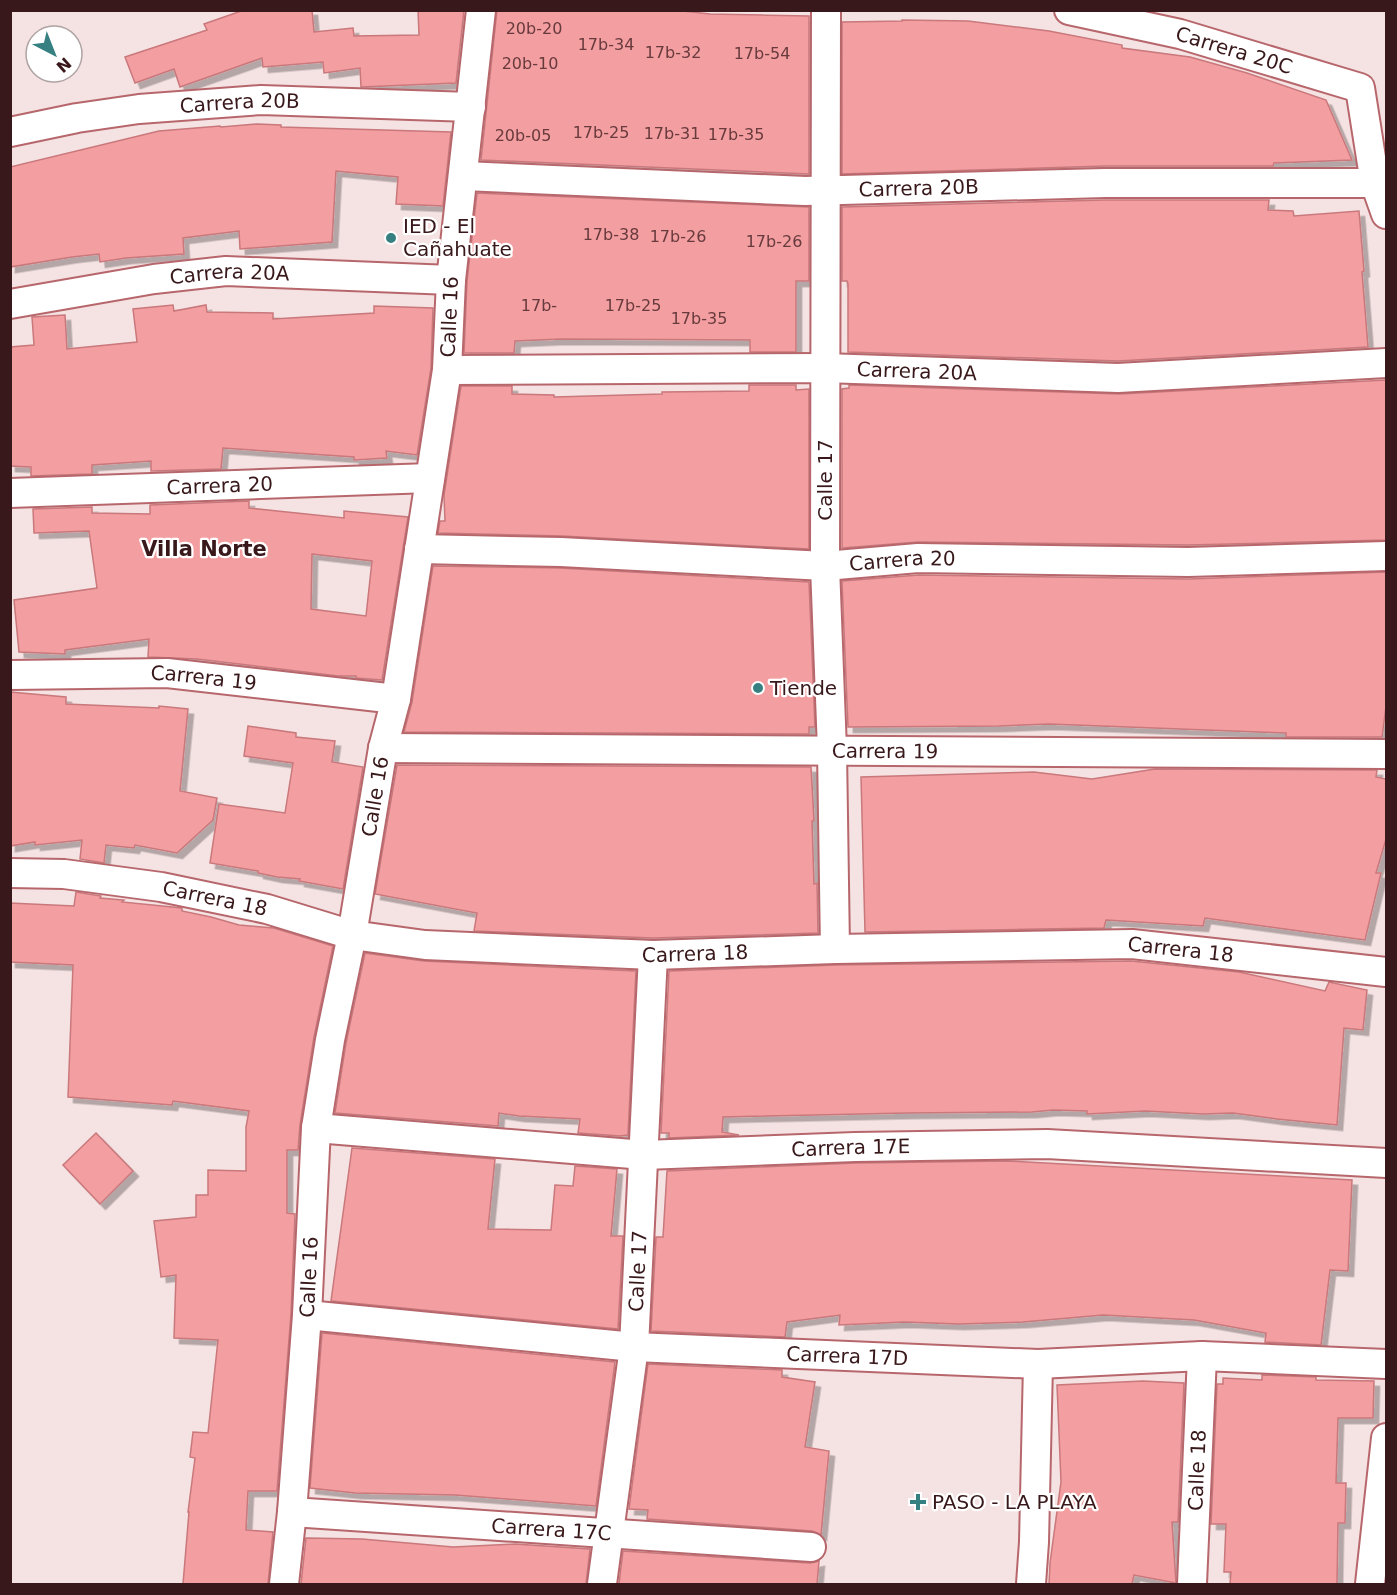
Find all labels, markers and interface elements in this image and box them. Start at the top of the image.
house number: 20b-20 [506,19,562,38]
street label: Carrera 20C [1173,21,1295,79]
north arrow [24,24,84,84]
house number: 17b-34 [578,35,634,54]
house number: 17b-32 [645,43,701,62]
house number: 17b-54 [734,44,790,63]
text: N [52,53,75,76]
house number: 20b-10 [502,54,558,73]
street label: Carrera 20B [179,88,300,118]
house number: 17b-25 [573,123,629,142]
house number: 17b-31 [644,124,700,143]
house number: 17b-35 [708,125,764,144]
house number: 20b-05 [495,126,551,145]
street label: Carrera 20B [858,174,979,202]
place label: IED - El Cañahuate [403,214,512,261]
house number: 17b-38 [583,225,639,244]
house number: 17b-26 [650,227,706,246]
marker: IED - El Cañahuate [384,231,398,245]
house number: 17b-26 [746,232,802,251]
street label: Carrera 20A [168,259,290,289]
street label: Calle 16 [436,276,463,358]
house number: 17b- [521,296,557,315]
house number: 17b-25 [605,296,661,315]
house number: 17b-35 [671,309,727,328]
street label: Carrera 20A [856,357,978,385]
street label: Calle 17 [813,439,837,521]
street label: Carrera 20 [166,472,274,499]
district label: Villa Norte [141,537,267,561]
street label: Carrera 20 [848,546,956,576]
street label: Carrera 19 [151,661,258,695]
place label: Tiende [769,676,837,700]
marker: Tiende [751,681,765,695]
street label: Carrera 19 [832,739,938,763]
street label: Calle 16 [356,754,393,839]
street label: Carrera 18 [160,876,270,921]
street label: Carrera 18 [1126,932,1235,967]
street label: Carrera 18 [641,940,749,967]
street label: Carrera 17E [791,1134,911,1161]
street label: Calle 17 [624,1230,652,1313]
street label: Calle 16 [295,1236,323,1318]
street label: Carrera 17D [786,1341,909,1371]
street label: Calle 18 [1183,1429,1211,1511]
place label: PASO - LA PLAYA [932,1490,1097,1514]
marker: PASO - LA PLAYA [909,1493,927,1511]
street label: Carrera 17C [490,1513,612,1546]

